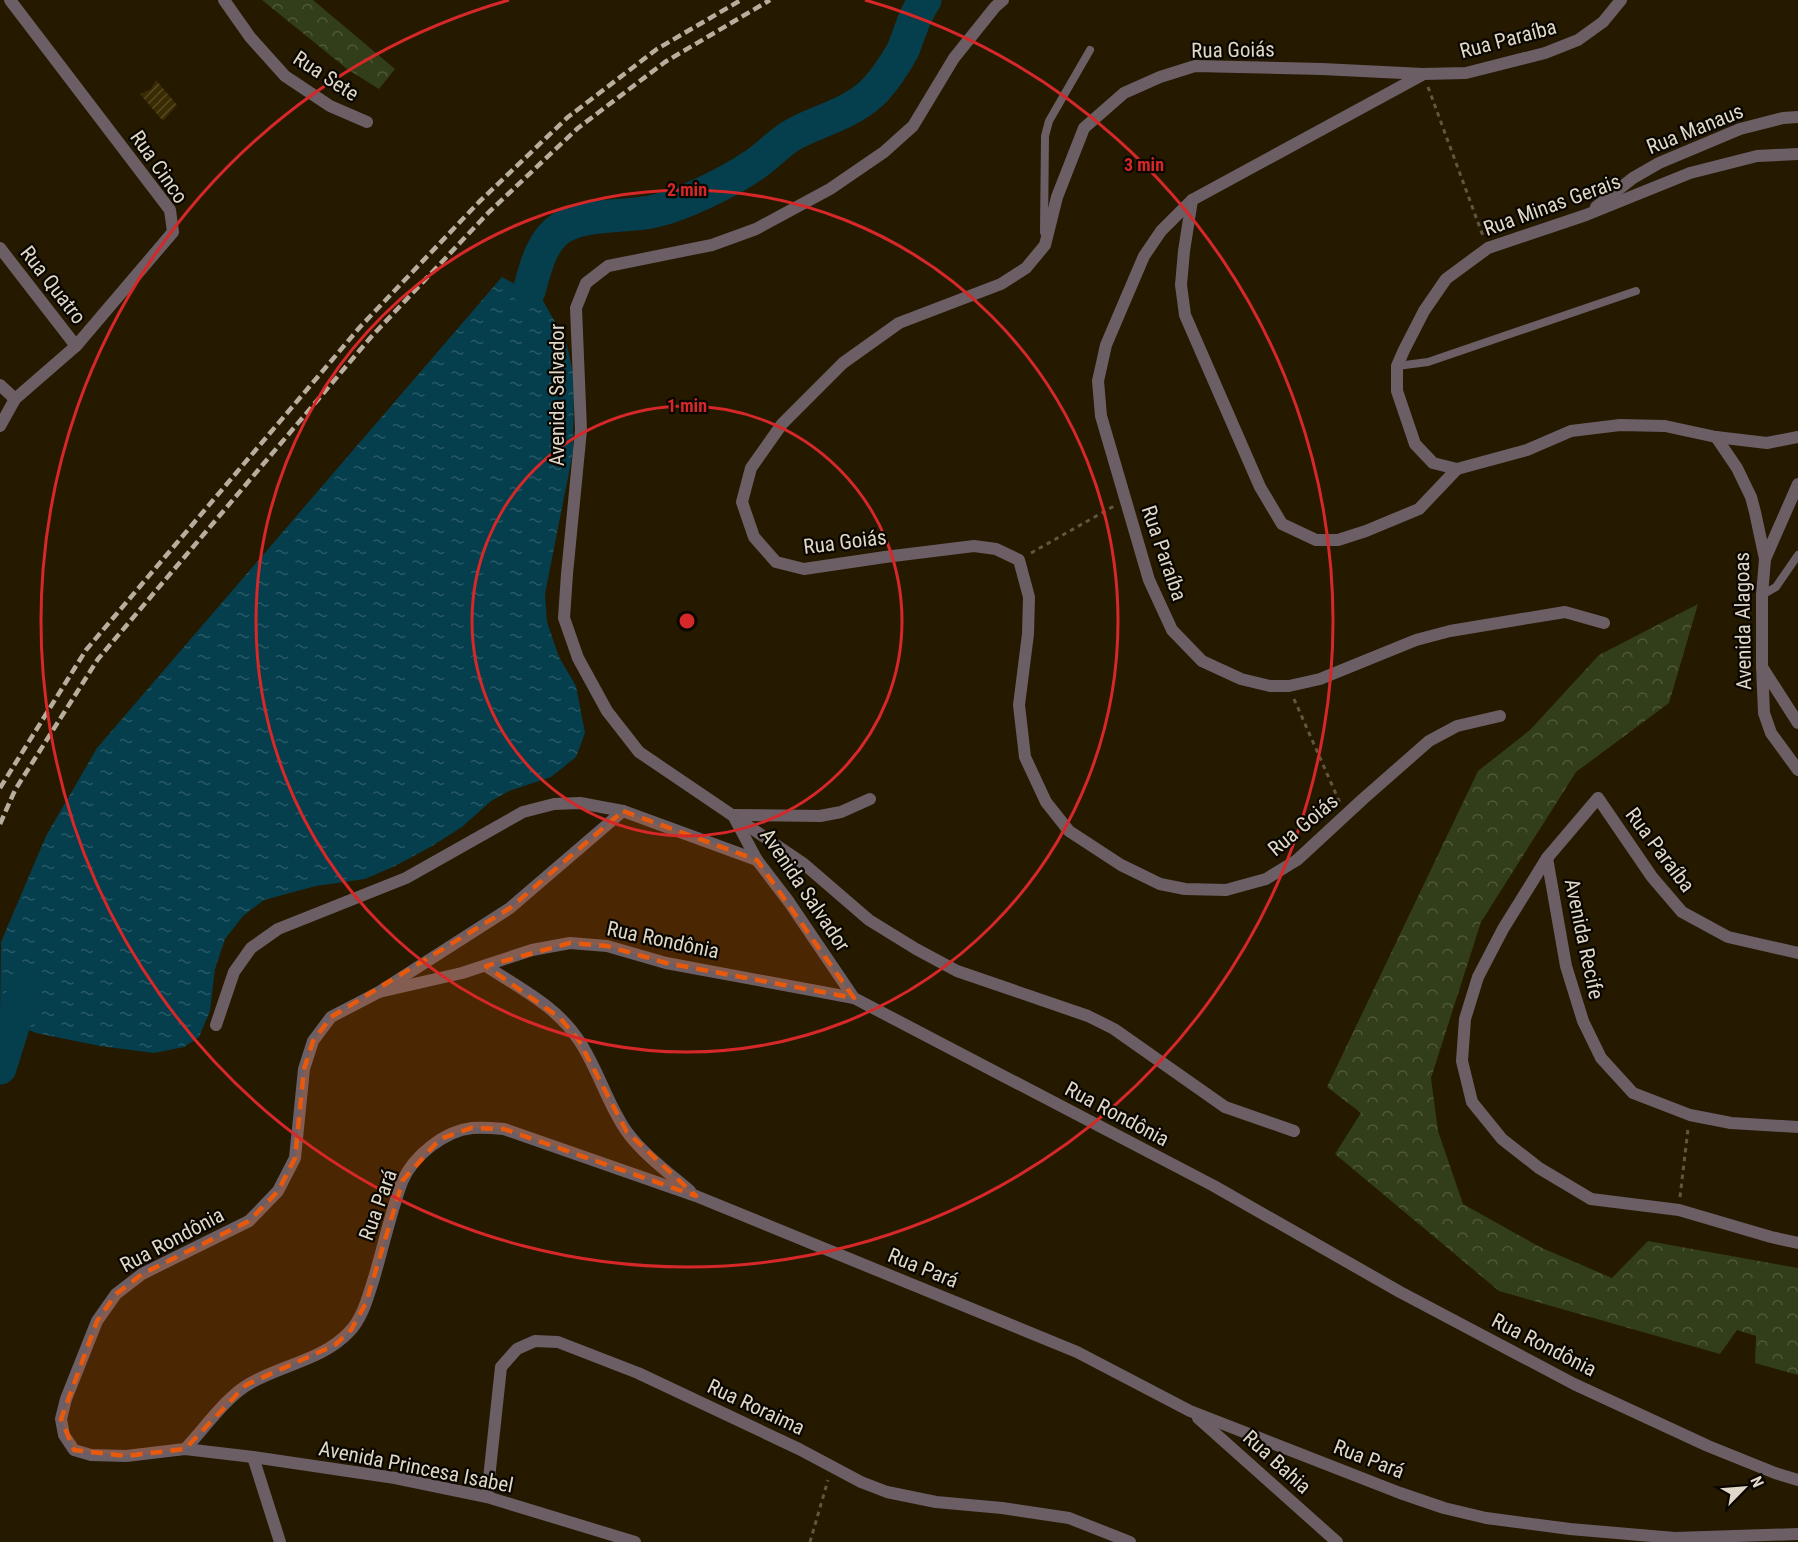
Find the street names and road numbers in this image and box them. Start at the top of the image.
street label: Rua Paraíba [1457,15,1559,63]
street label: Rua Goiás [1191,37,1275,63]
street label: Rua Sete [289,46,363,106]
street label: Rua Manaus [1643,99,1747,159]
street label: Rua Cinco [125,126,193,208]
street label: Rua Minas Gerais [1480,169,1624,241]
street label: Rua Quatro [15,241,91,329]
street label: Avenida Salvador [545,324,569,466]
street label: Rua Paraíba [1137,502,1191,604]
street label: Rua Goiás [802,525,888,559]
street label: Avenida Alagoas [1730,552,1756,690]
street label: Rua Goiás [1263,789,1343,861]
street label: Rua Paraíba [1621,803,1699,897]
street label: Avenida Salvador [755,824,855,956]
street label: Avenida Recife [1560,877,1608,1001]
street label: Rua Rondônia [605,916,721,964]
street label: Rua Rondônia [1061,1077,1173,1151]
street label: Rua Pará [354,1166,402,1244]
street label: Rua Rondônia [116,1203,228,1277]
street label: Rua Pará [884,1243,962,1293]
street label: Rua Rondônia [1488,1308,1600,1382]
street label: Rua Roraima [704,1374,808,1440]
street label: Rua Bahia [1238,1425,1316,1499]
street label: Rua Pará [1330,1435,1408,1483]
street label: Avenida Princesa Isabel [317,1436,515,1498]

